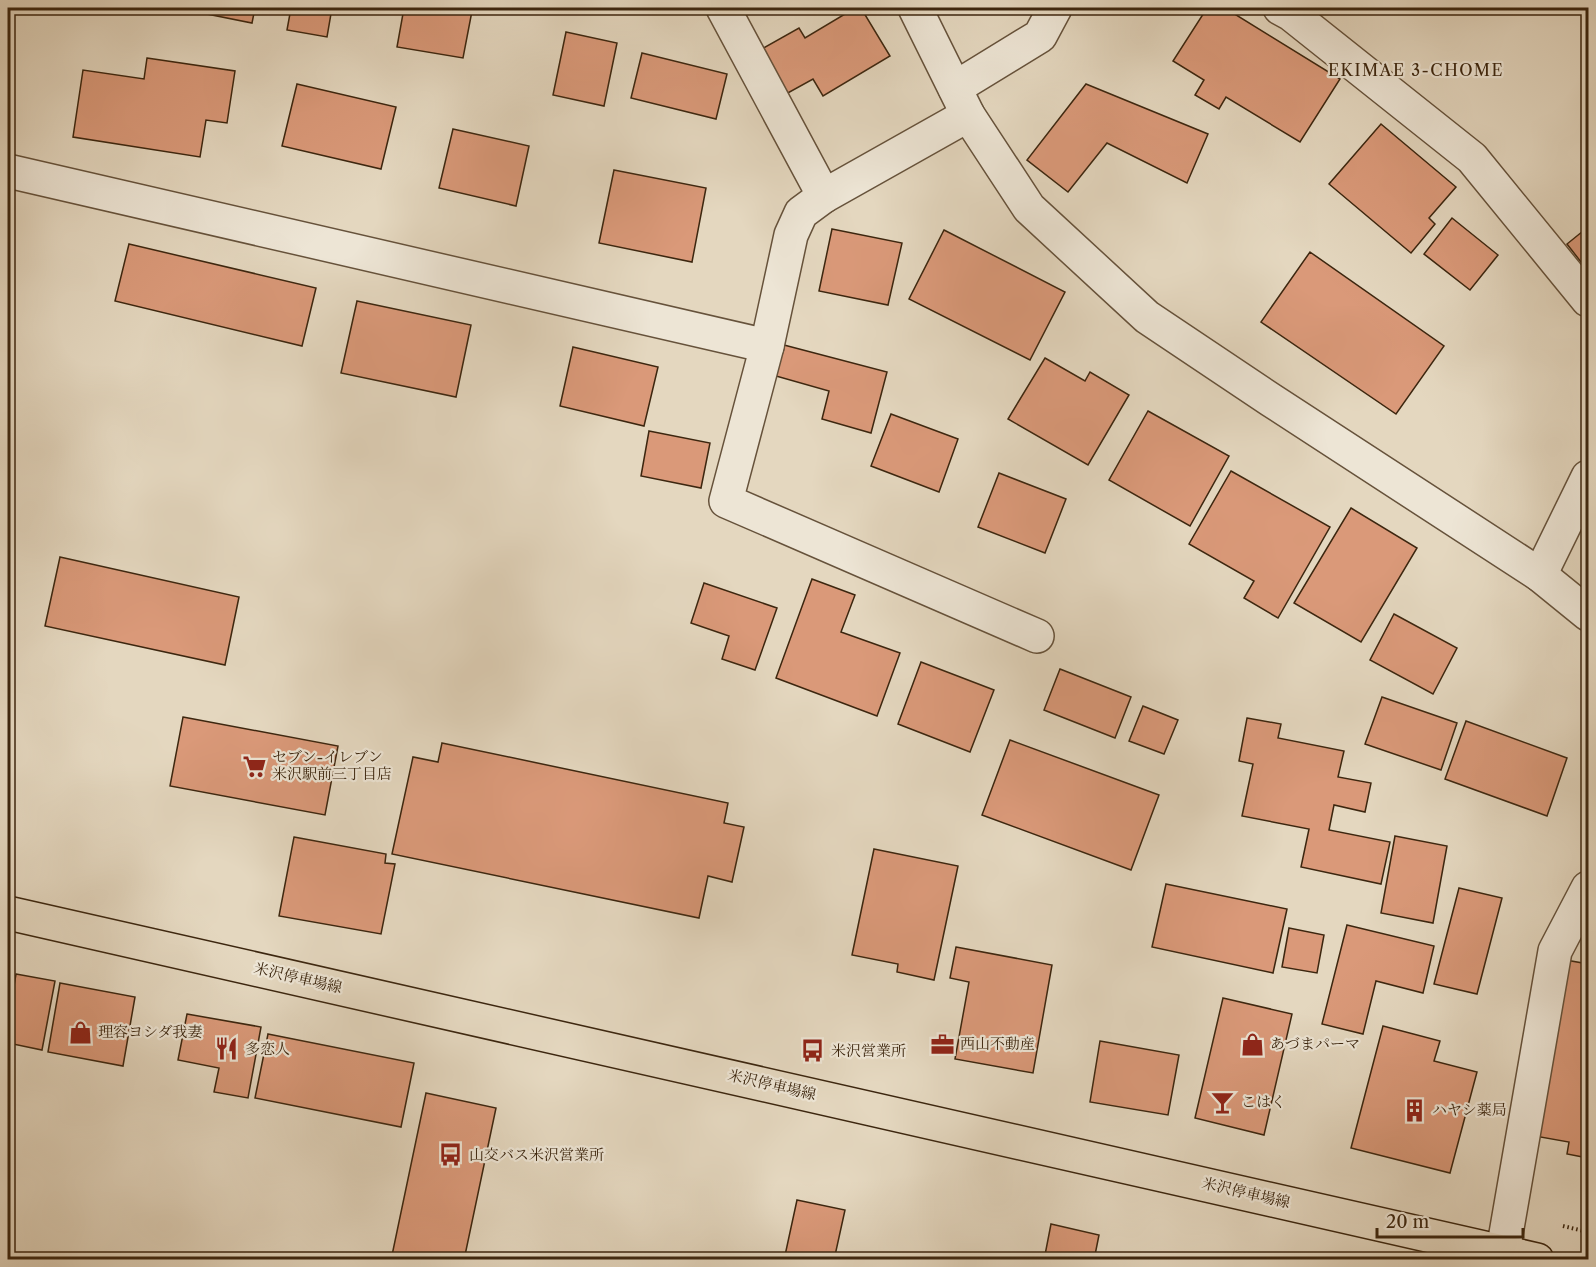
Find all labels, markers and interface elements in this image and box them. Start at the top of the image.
district label: EKIMAE 3-CHOME [1328,60,1504,80]
place label: セブン-イレブン 米沢駅前三丁目店 [272,747,392,783]
supermarket icon: セブン-イレブン 米沢駅前三丁目店 [241,753,267,779]
street label: 米沢停車場線 [252,958,344,997]
shop icon: 理容ヨシダ我妻 [67,1019,93,1045]
place label: 理容ヨシダ我妻 [98,1022,202,1041]
office icon: 西山不動産 [929,1031,955,1057]
shop icon: あづまパーマ [1239,1031,1265,1057]
place label: 西山不動産 [960,1034,1035,1053]
place label: あづまパーマ [1270,1034,1360,1053]
restaurant icon: 多恋人 [214,1036,240,1062]
bus stop icon: 米沢営業所 [800,1038,826,1064]
place label: 多恋人 [245,1039,290,1058]
place label: 米沢営業所 [831,1041,906,1060]
street label: 米沢停車場線 [726,1065,818,1104]
bar icon: こはく [1210,1089,1236,1115]
place label: こはく [1241,1092,1286,1111]
building icon: ハヤシ薬局 [1401,1097,1427,1123]
place label: ハヤシ薬局 [1432,1100,1507,1119]
bus stop icon: 山交バス米沢営業所 [438,1142,464,1168]
place label: 山交バス米沢営業所 [469,1145,604,1164]
street label: 米沢停車場線 [1200,1173,1292,1212]
scale bar [1377,1201,1522,1239]
text: 20 m [1386,1211,1430,1233]

